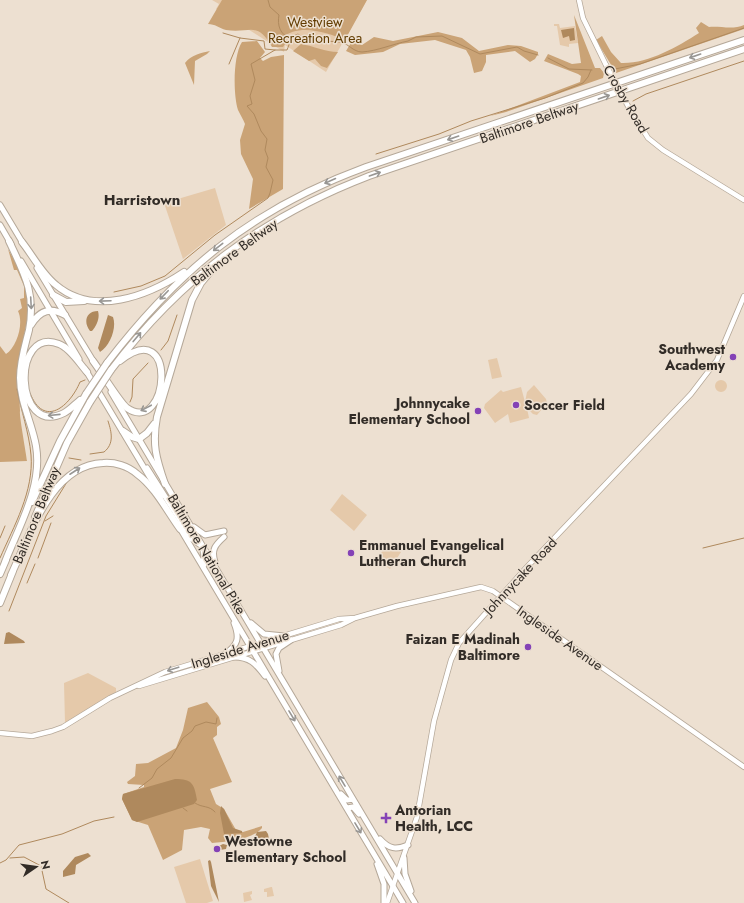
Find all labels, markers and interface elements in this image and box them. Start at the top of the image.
park label: Westview Recreation Area [268,12,362,48]
one-way arrow [689,53,702,60]
street label: Crosby Road [598,61,654,137]
one-way arrow [598,92,610,100]
street label: Baltimore Beltway [477,95,582,148]
one-way arrow [447,134,459,142]
one-way arrow [369,170,381,178]
one-way arrow [325,178,337,185]
district label: Harristown [104,189,180,211]
street label: Baltimore Beltway [186,213,282,290]
one-way arrow [213,243,224,251]
one-way arrow [159,290,169,300]
one-way arrow [28,296,35,309]
one-way arrow [99,297,112,304]
one-way arrow [132,331,141,342]
place label: Southwest Academy [658,339,726,375]
marker: Southwest Academy [728,352,738,362]
place label: Johnnycake Elementary School [349,393,470,429]
place label: Soccer Field [524,395,605,415]
marker: Soccer Field [511,400,521,410]
one-way arrow [140,405,152,412]
marker: Johnnycake Elementary School [473,406,483,416]
one-way arrow [48,411,61,419]
street label: Baltimore Beltway [7,463,65,567]
one-way arrow [69,467,81,475]
street label: Baltimore National Pike [163,490,251,618]
street label: Johnnycake Road [477,533,561,621]
place label: Emmanuel Evangelical Lutheran Church [359,535,504,571]
marker: Emmanuel Evangelical Lutheran Church [346,548,356,558]
street label: Ingleside Avenue [513,601,607,675]
street label: Ingleside Avenue [189,625,291,673]
place label: Faizan E Madinah Baltimore [405,629,520,665]
marker: Faizan E Madinah Baltimore [523,642,533,652]
one-way arrow [167,666,180,673]
one-way arrow [288,710,296,721]
one-way arrow [338,776,346,787]
place label: Antorian Health, LCC [394,800,473,836]
marker: Antorian Health, LCC [380,812,392,824]
one-way arrow [355,822,363,834]
place label: Westowne Elementary School [225,831,346,867]
marker: Westowne Elementary School [212,844,222,854]
north arrow [16,847,56,887]
text: N [37,859,55,871]

